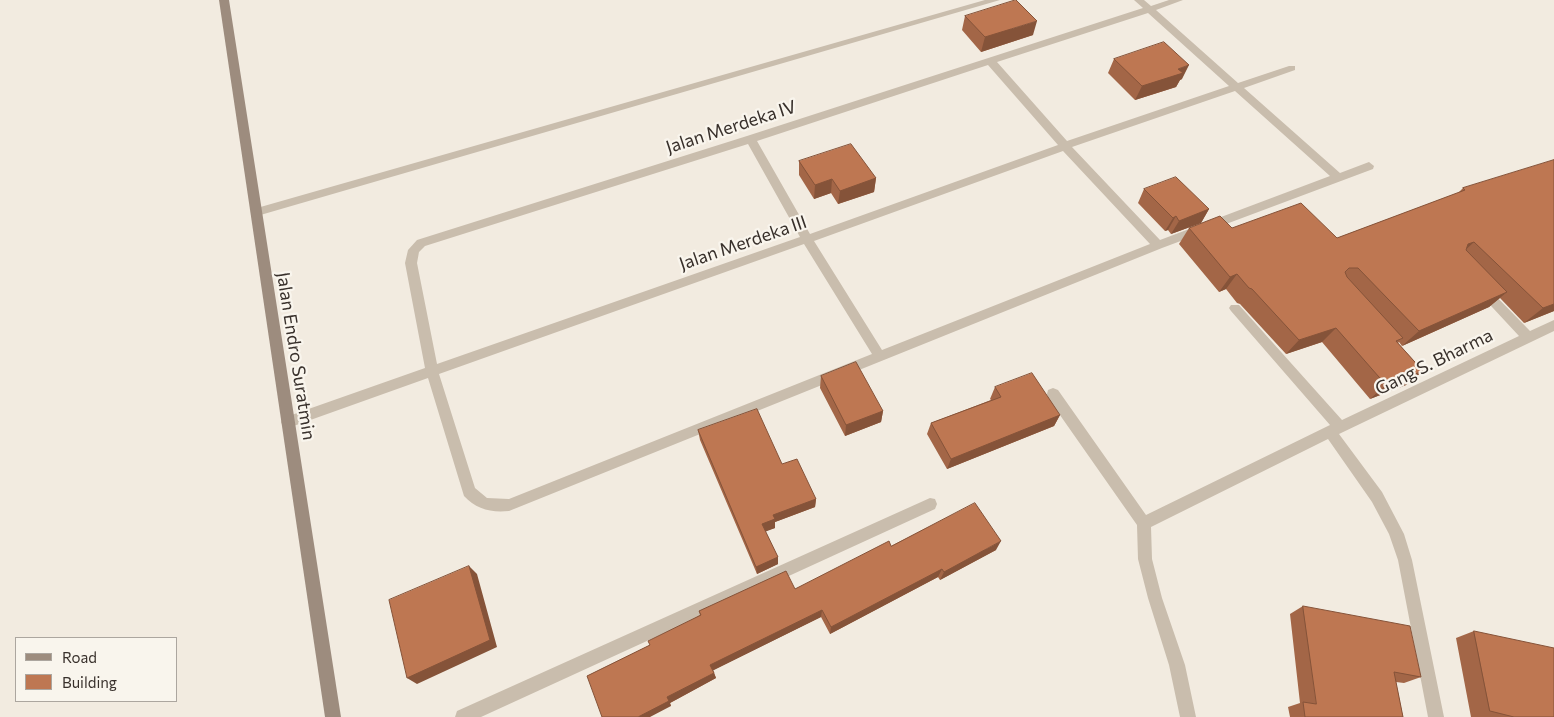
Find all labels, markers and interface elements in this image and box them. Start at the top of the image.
street label: Jalan Merdeka IV [663,96,799,158]
street label: Jalan Merdeka III [676,211,810,275]
street label: Jalan Endro Suratmin [272,270,320,442]
street label: Gang S. Bharma [1372,324,1496,400]
legend [15,637,178,702]
text: Road [62,648,97,666]
text: Building [62,673,117,691]

